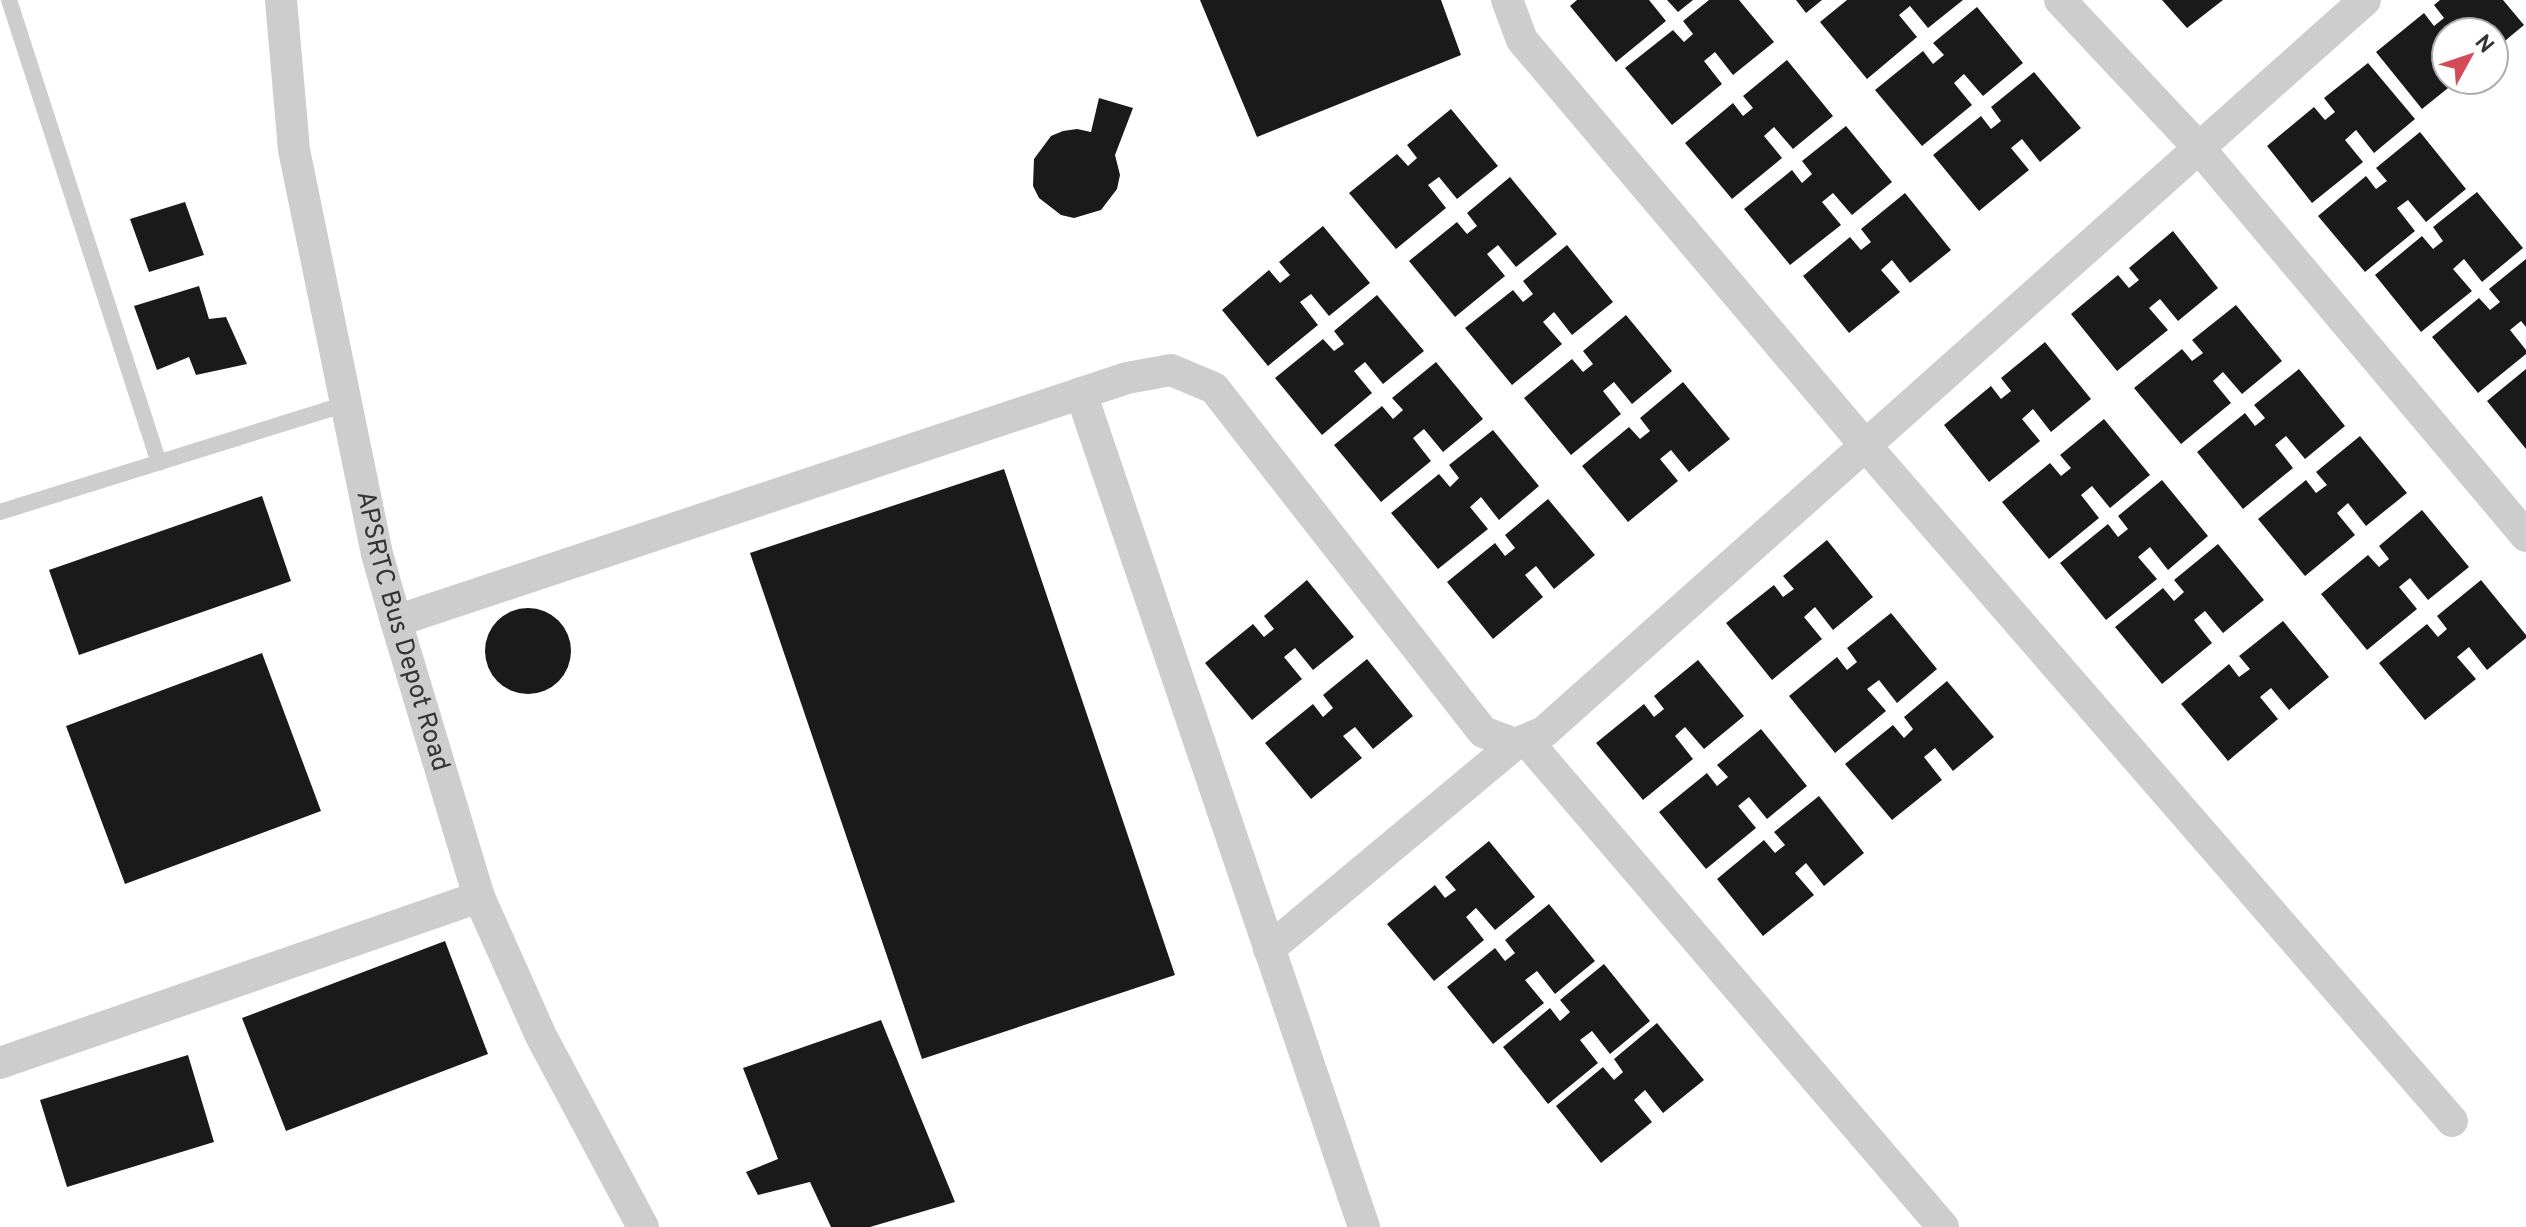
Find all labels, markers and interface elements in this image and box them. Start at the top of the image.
north arrow [2430,16,2510,96]
text: N [2468,30,2499,59]
street label: APSRTC Bus Depot Road [348,488,457,775]

